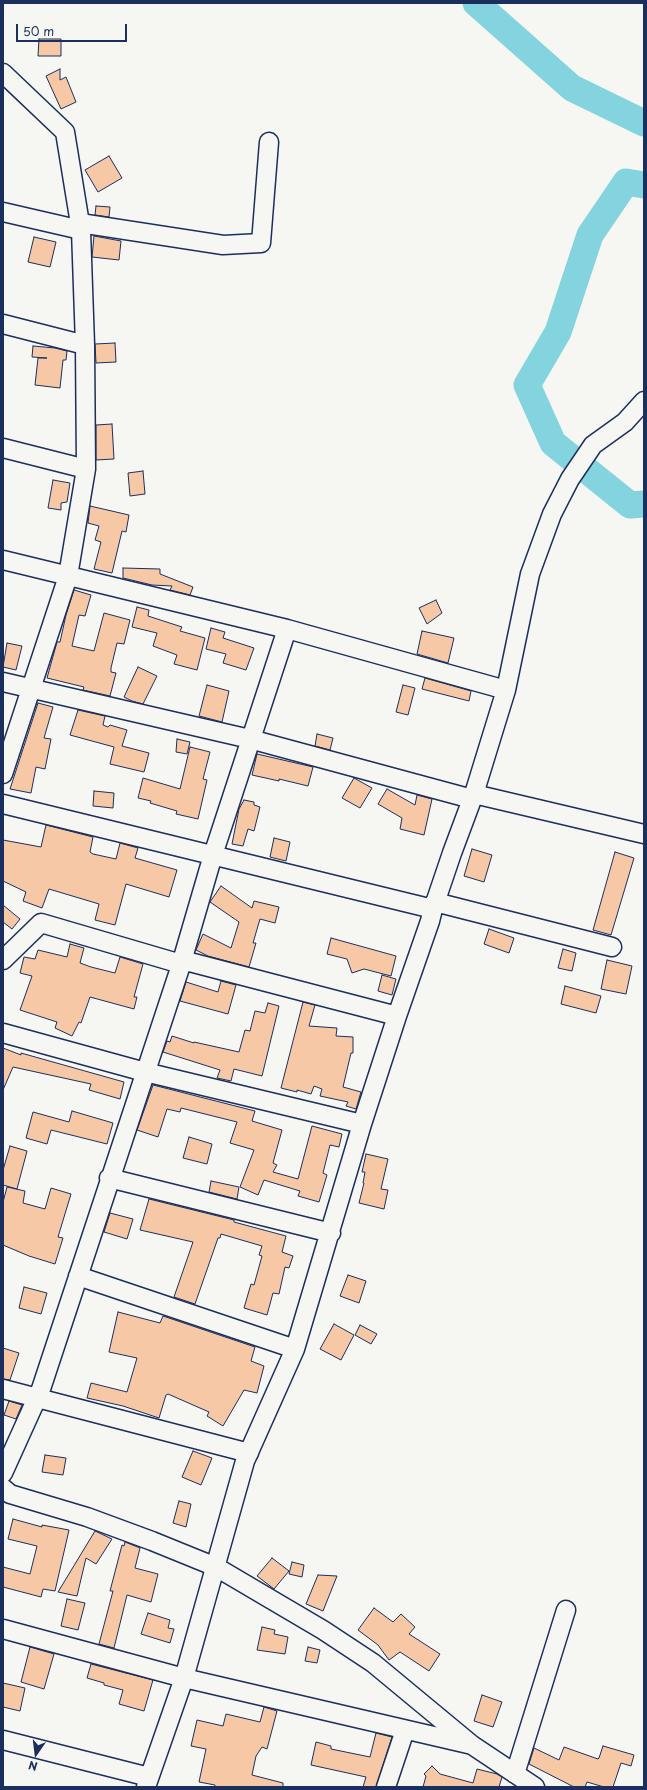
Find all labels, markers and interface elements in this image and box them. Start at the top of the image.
scale bar [18,16,129,42]
text: 50 m [23,22,54,40]
north arrow [16,1734,56,1774]
text: N [27,1757,39,1775]

